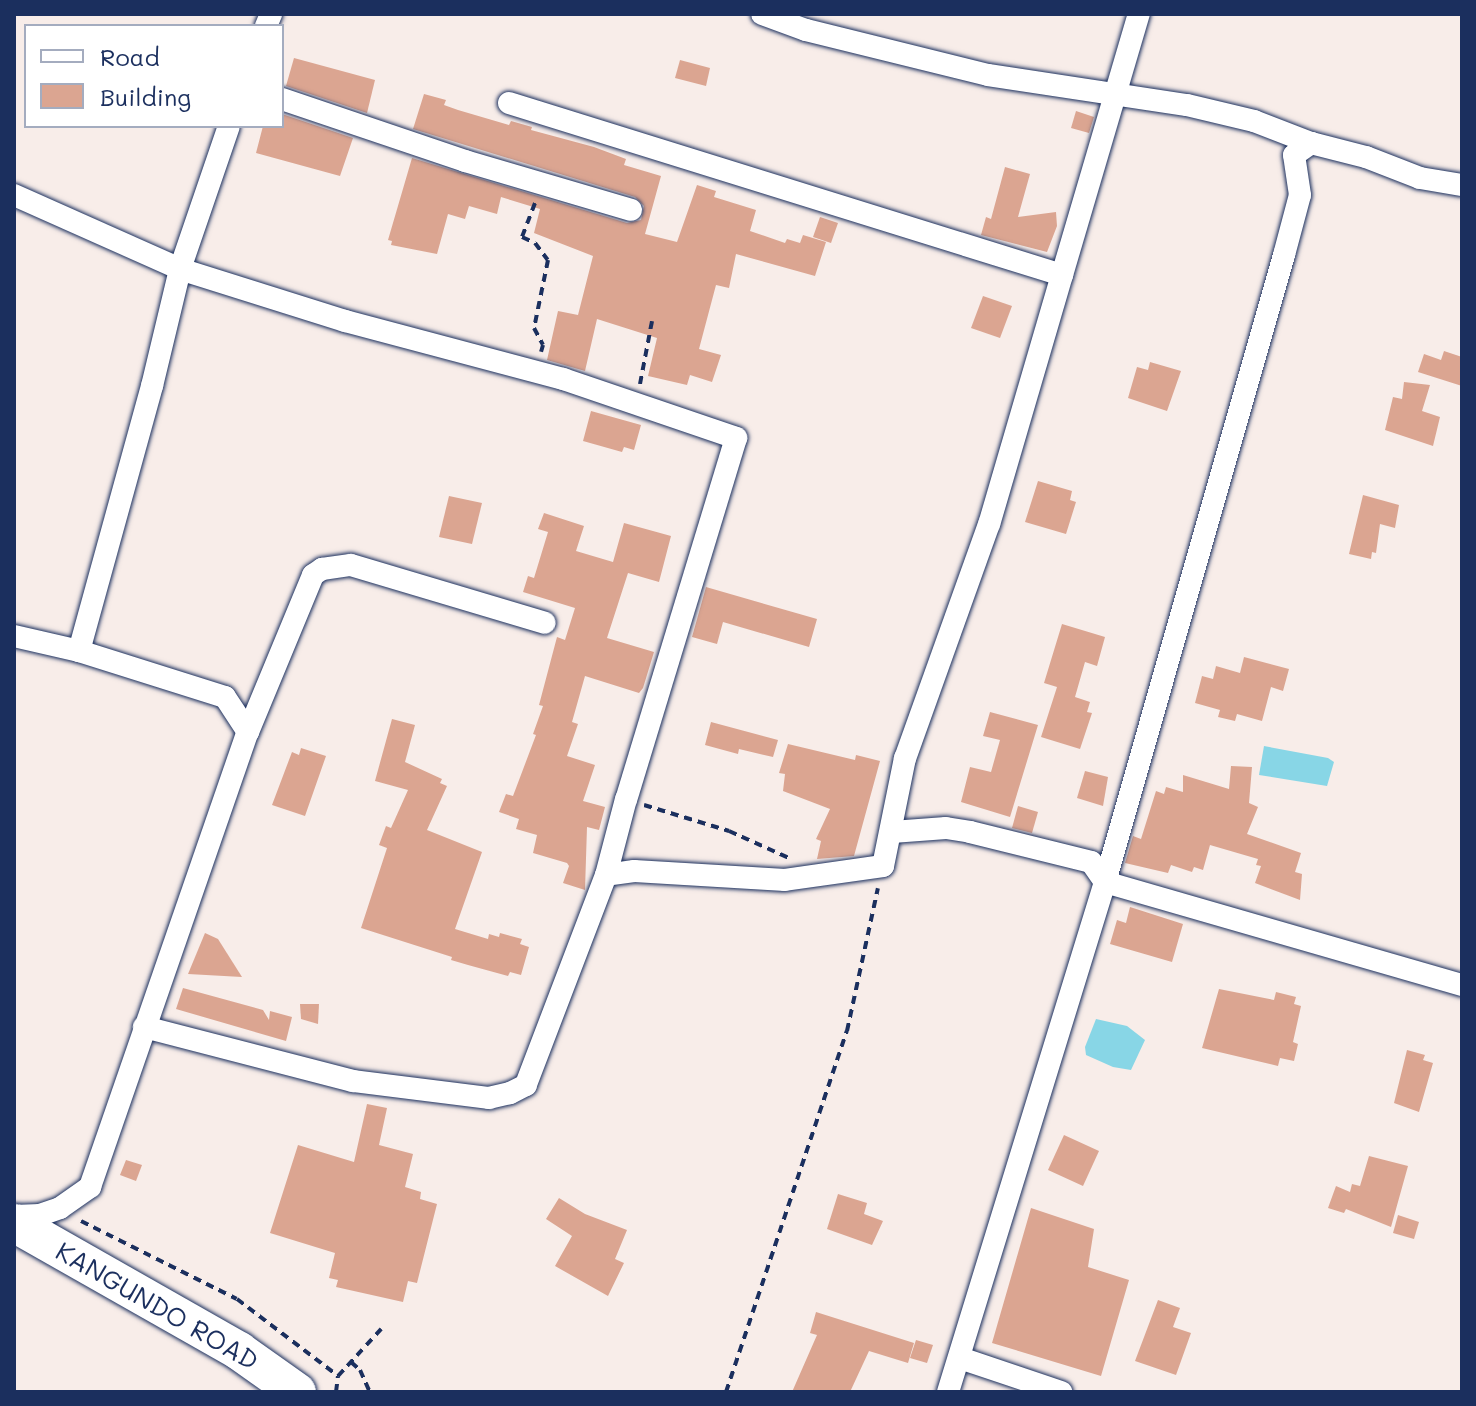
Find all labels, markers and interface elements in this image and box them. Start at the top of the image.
legend [24,24,284,128]
text: Road [100,41,160,72]
text: Building [100,81,191,112]
street label: KANGUNDO ROAD [50,1235,264,1377]

